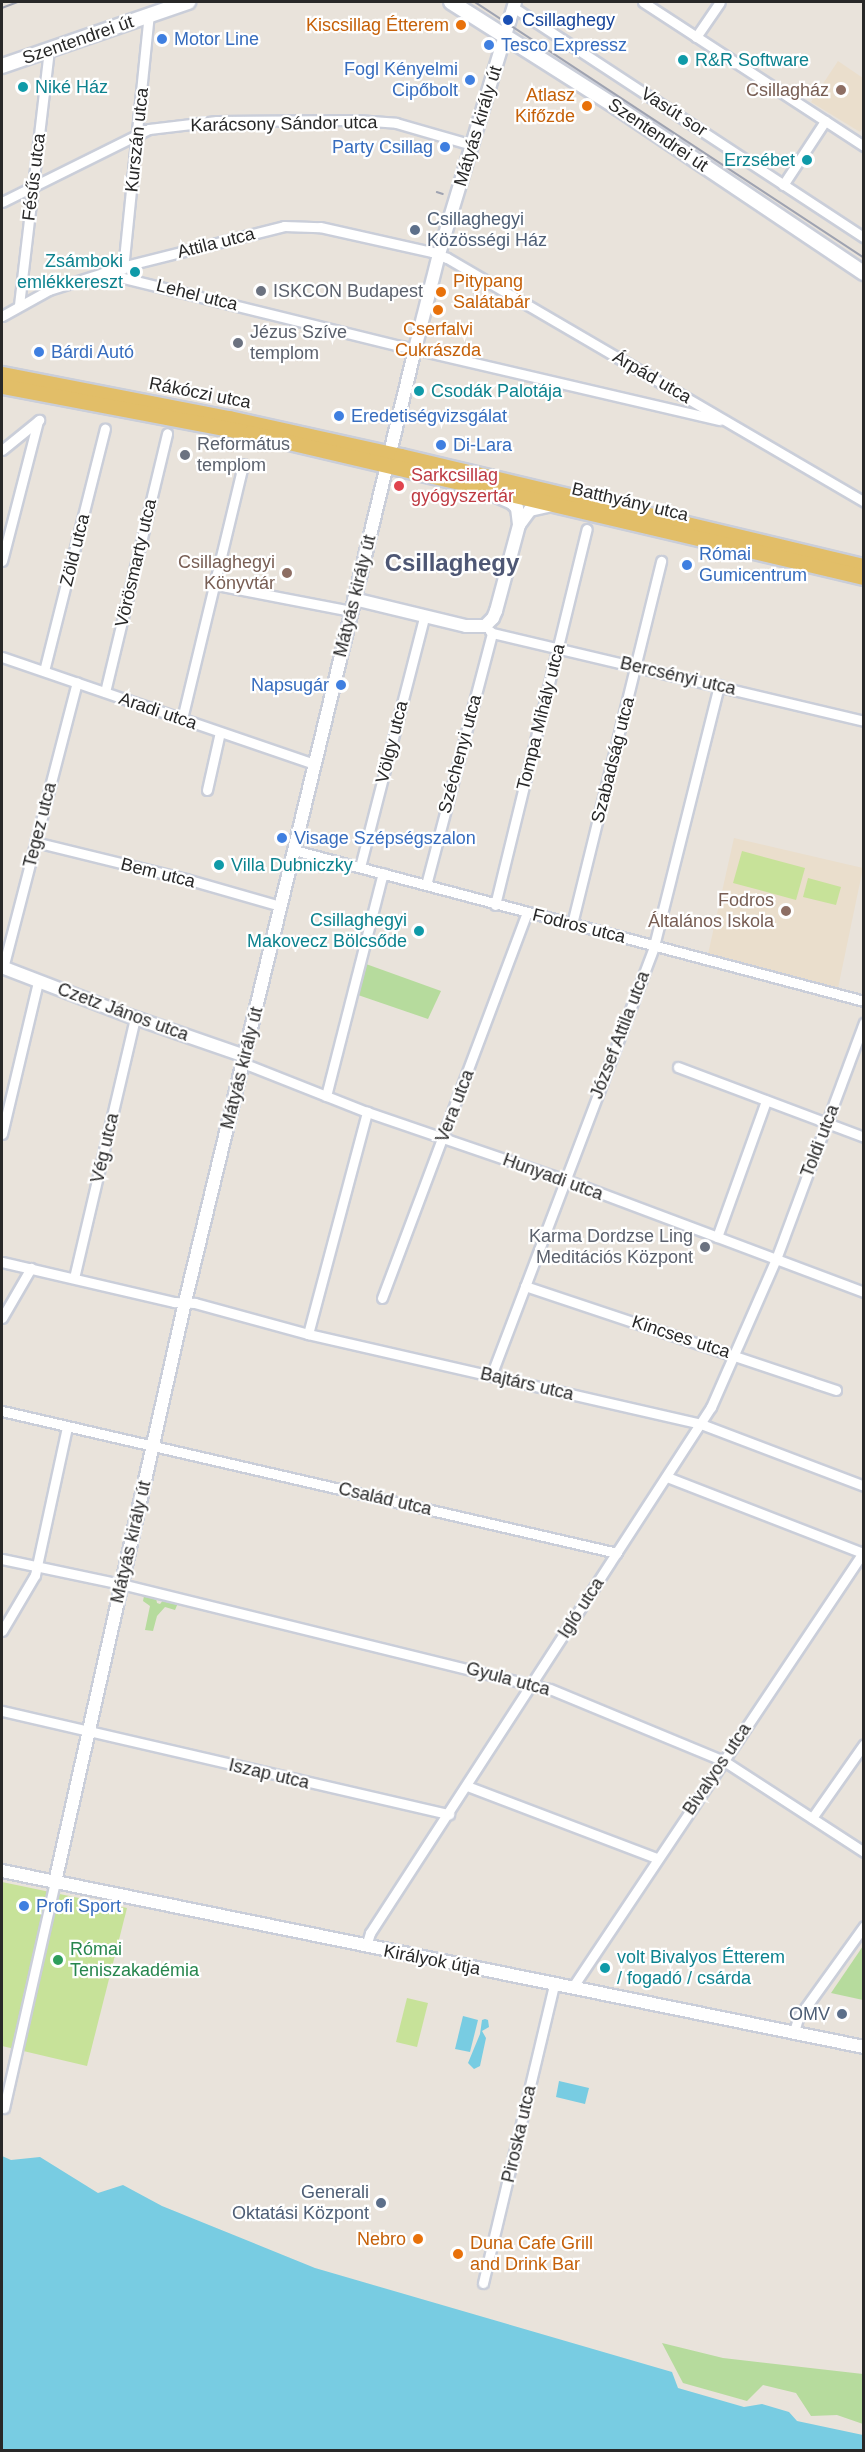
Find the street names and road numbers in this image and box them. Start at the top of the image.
street label: Szentendrei út [20,11,136,69]
street label: Mátyás király út [449,63,507,189]
street label: Vasút sor [637,83,711,141]
street label: Kurszán utca [121,87,153,193]
street label: Szentendrei út [604,94,712,176]
street label: Karácsony Sándor utca [190,112,378,136]
street label: Fésűs utca [18,132,50,222]
street label: Attila utca [175,223,257,263]
street label: Lehel utca [154,274,240,316]
street label: Árpád utca [609,346,695,408]
street label: Rákóczi utca [147,373,253,413]
street label: Batthyány utca [570,478,690,526]
street label: Vörösmarty utca [111,497,161,629]
street label: Zöld utca [56,511,94,589]
street label: Mátyás király út [329,533,381,659]
street label: Tompa Mihály utca [512,642,570,792]
street label: Bercsényi utca [618,652,738,700]
street label: Aradi utca [116,688,200,734]
street label: Széchenyi utca [434,692,486,816]
street label: Szabadság utca [587,695,639,825]
street label: Völgy utca [371,699,413,785]
street label: Tegez utca [19,780,61,870]
street label: Bem utca [118,853,198,893]
street label: Fodros utca [530,904,628,948]
street label: József Attila utca [586,968,654,1102]
street label: Czetz János utca [54,978,192,1046]
street label: Mátyás király út [216,1005,268,1131]
street label: Vera utca [431,1067,479,1145]
street label: Toldi utca [796,1102,844,1180]
street label: Vég utca [86,1111,124,1185]
street label: Hunyadi utca [500,1149,606,1205]
street label: Kincses utca [629,1311,733,1363]
street label: Bajtárs utca [478,1363,576,1405]
street label: Család utca [336,1478,434,1520]
street label: Mátyás király út [106,1479,156,1605]
street label: Igló utca [553,1574,609,1642]
street label: Gyula utca [464,1657,552,1701]
street label: Bivalyos utca [678,1719,756,1819]
street label: Iszap utca [227,1754,311,1794]
street label: Királyok útja [382,1940,482,1980]
street label: Piroska utca [497,2083,541,2185]

